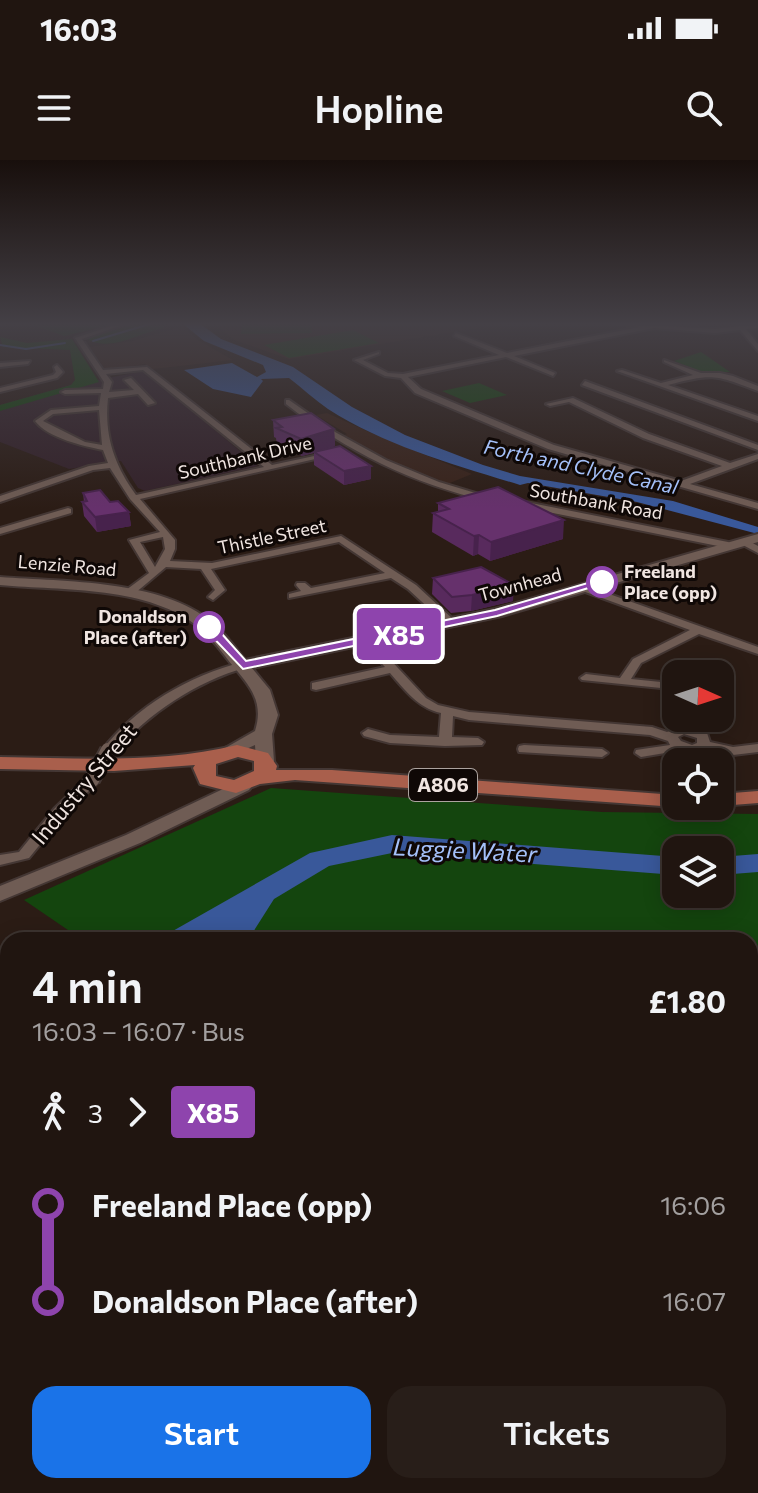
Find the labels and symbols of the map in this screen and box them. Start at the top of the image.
street label: Southbank Drive [176,431,314,483]
water label: Forth and Clyde Canal [482,434,681,499]
street label: Southbank Road [528,478,664,524]
street label: Thistle Street [216,514,328,558]
street label: Lenzie Road [17,550,117,580]
place label: Freeland Place (opp) [624,560,717,603]
street label: Townhead [476,562,564,606]
marker: Freeland Place (opp) [587,567,617,597]
place label: Donaldson Place (after) [84,605,187,648]
line badge: X85 [353,608,445,660]
marker: Donaldson Place (after) [194,612,224,642]
north arrow [662,660,734,732]
street label: Industry Street [25,718,142,850]
road number: A806 [409,769,477,801]
water label: Luggie Water [392,831,539,868]

